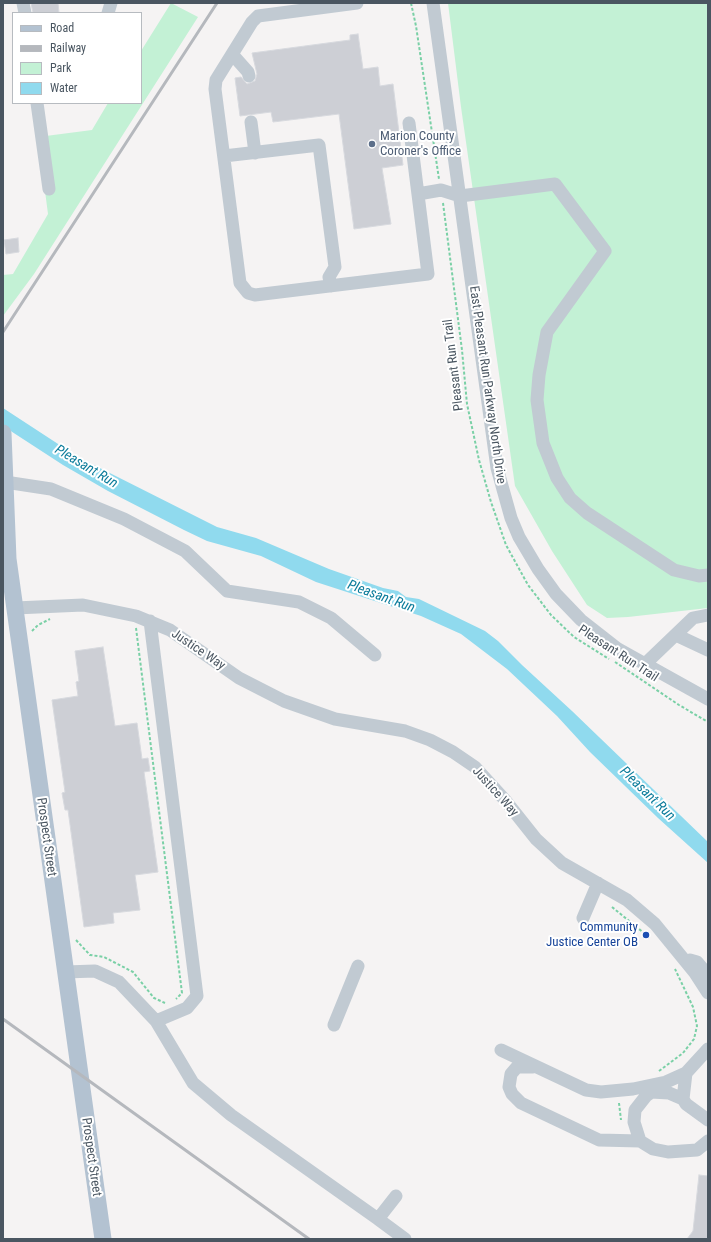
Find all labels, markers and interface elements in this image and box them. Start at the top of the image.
legend [12,12,142,104]
text: Road [50,21,74,35]
text: Railway [50,41,86,55]
text: Park [50,61,71,75]
text: Water [50,81,78,95]
place label: Marion County Coroner's Office [380,129,461,160]
marker: Marion County Coroner's Office [367,139,377,149]
street label: East Pleasant Run Parkway North Drive [465,285,509,485]
street label: Pleasant Run Trail [441,318,467,412]
water label: Pleasant Run [52,442,120,492]
water label: Pleasant Run [345,577,417,617]
street label: Pleasant Run Trail [575,622,661,686]
street label: Justice Way [168,626,228,674]
street label: Justice Way [469,764,521,820]
water label: Pleasant Run [616,764,678,824]
street label: Prospect Street [33,797,59,877]
place label: Community Justice Center OB [546,920,638,951]
marker: Community Justice Center OB [641,930,651,940]
street label: Prospect Street [78,1117,104,1197]

